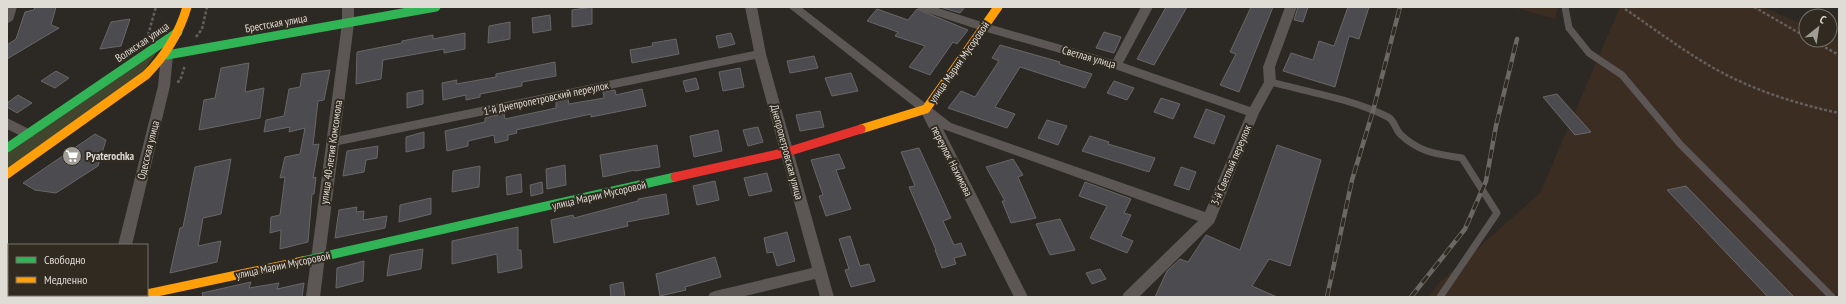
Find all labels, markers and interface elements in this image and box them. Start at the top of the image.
north arrow [1798,8,1838,48]
street label: Брестская улица [244,11,308,35]
text: С [1817,12,1829,27]
street label: улица Марии Мусоровой [926,18,992,105]
street label: Волжская улица [112,19,172,65]
street label: Светлая улица [1060,43,1118,71]
street label: 1-й Днепропетровский переулок [482,78,611,118]
street label: улица 40-летия Комсомола [317,99,345,205]
street label: Днепропетровская улица [768,103,806,201]
street label: Одесская улица [134,119,162,181]
street label: 3-й Светлый переулок [1208,122,1255,207]
street label: переулок Нахимова [928,123,976,199]
supermarket icon: Pyaterochka [61,145,83,167]
place label: Pyaterochka [86,149,135,163]
street label: улица Марии Мусоровой [551,177,648,213]
legend [8,244,148,296]
street label: улица Марии Мусоровой [234,248,332,282]
text: Свободно [44,252,86,267]
text: Медленно [44,272,87,287]

